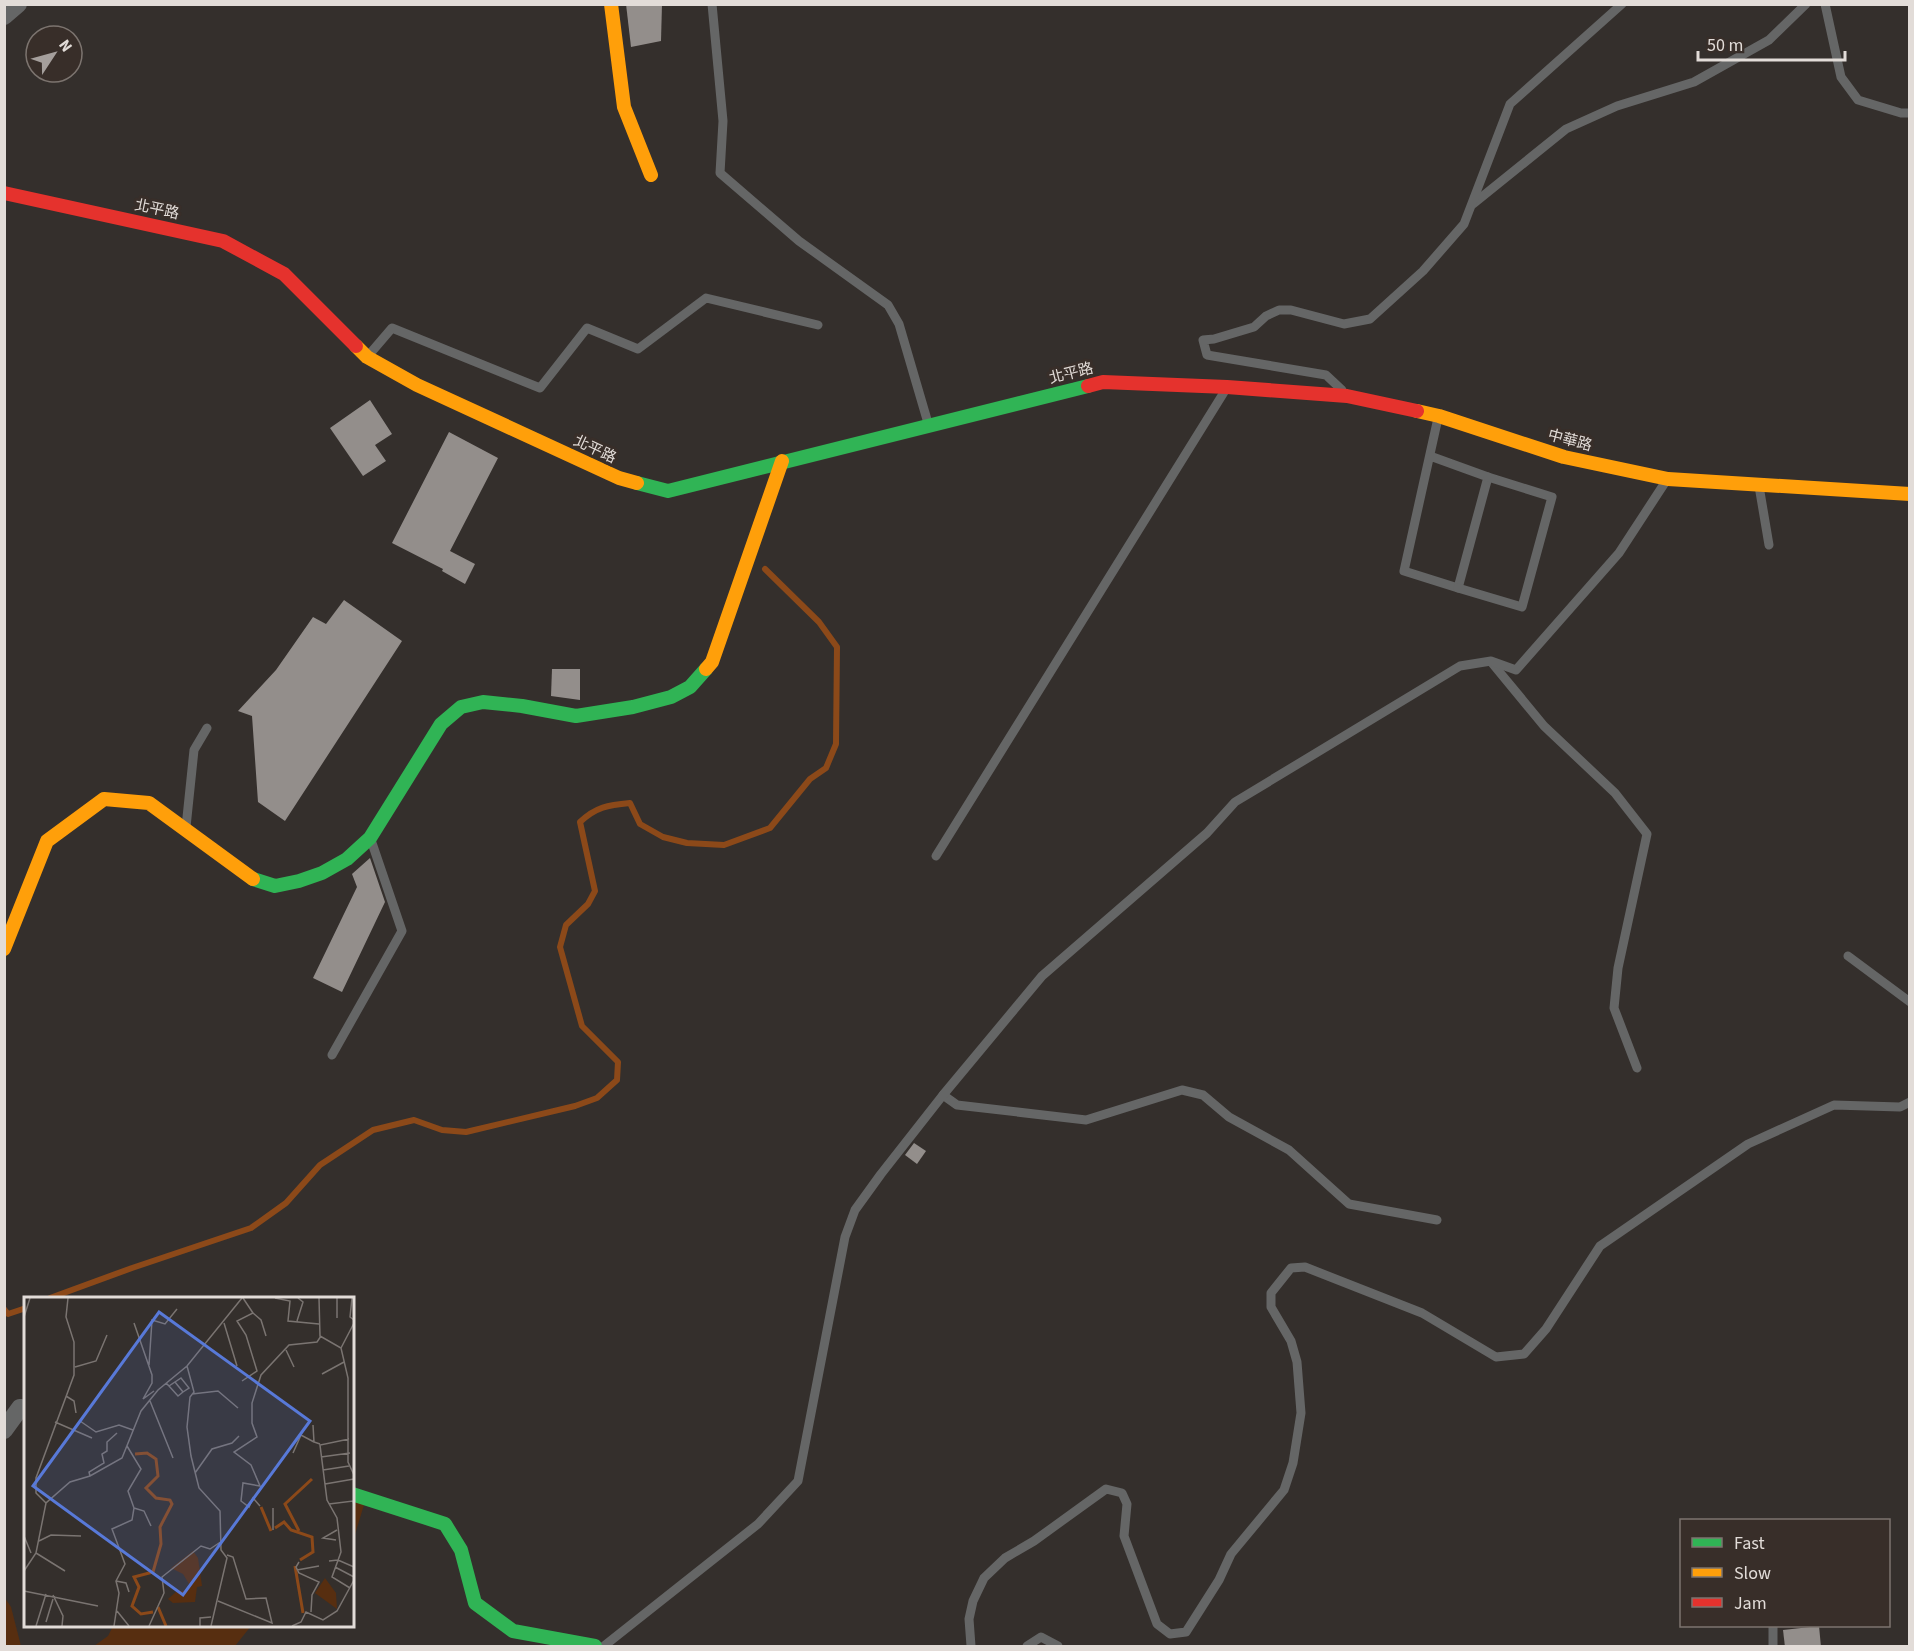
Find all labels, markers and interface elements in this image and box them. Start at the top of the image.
north arrow [24,24,84,84]
scale bar [1698,24,1845,62]
text: 50 m [1707,33,1743,58]
text: N [53,35,77,57]
street label: 北平路 [133,195,181,224]
street label: 北平路 [1047,358,1096,389]
street label: 中華路 [1545,425,1594,456]
street label: 北平路 [570,430,620,468]
inset map [24,1297,354,1627]
legend [1680,1519,1890,1627]
text: Fast [1734,1531,1765,1556]
text: Slow [1734,1561,1771,1586]
text: Jam [1734,1591,1767,1616]

